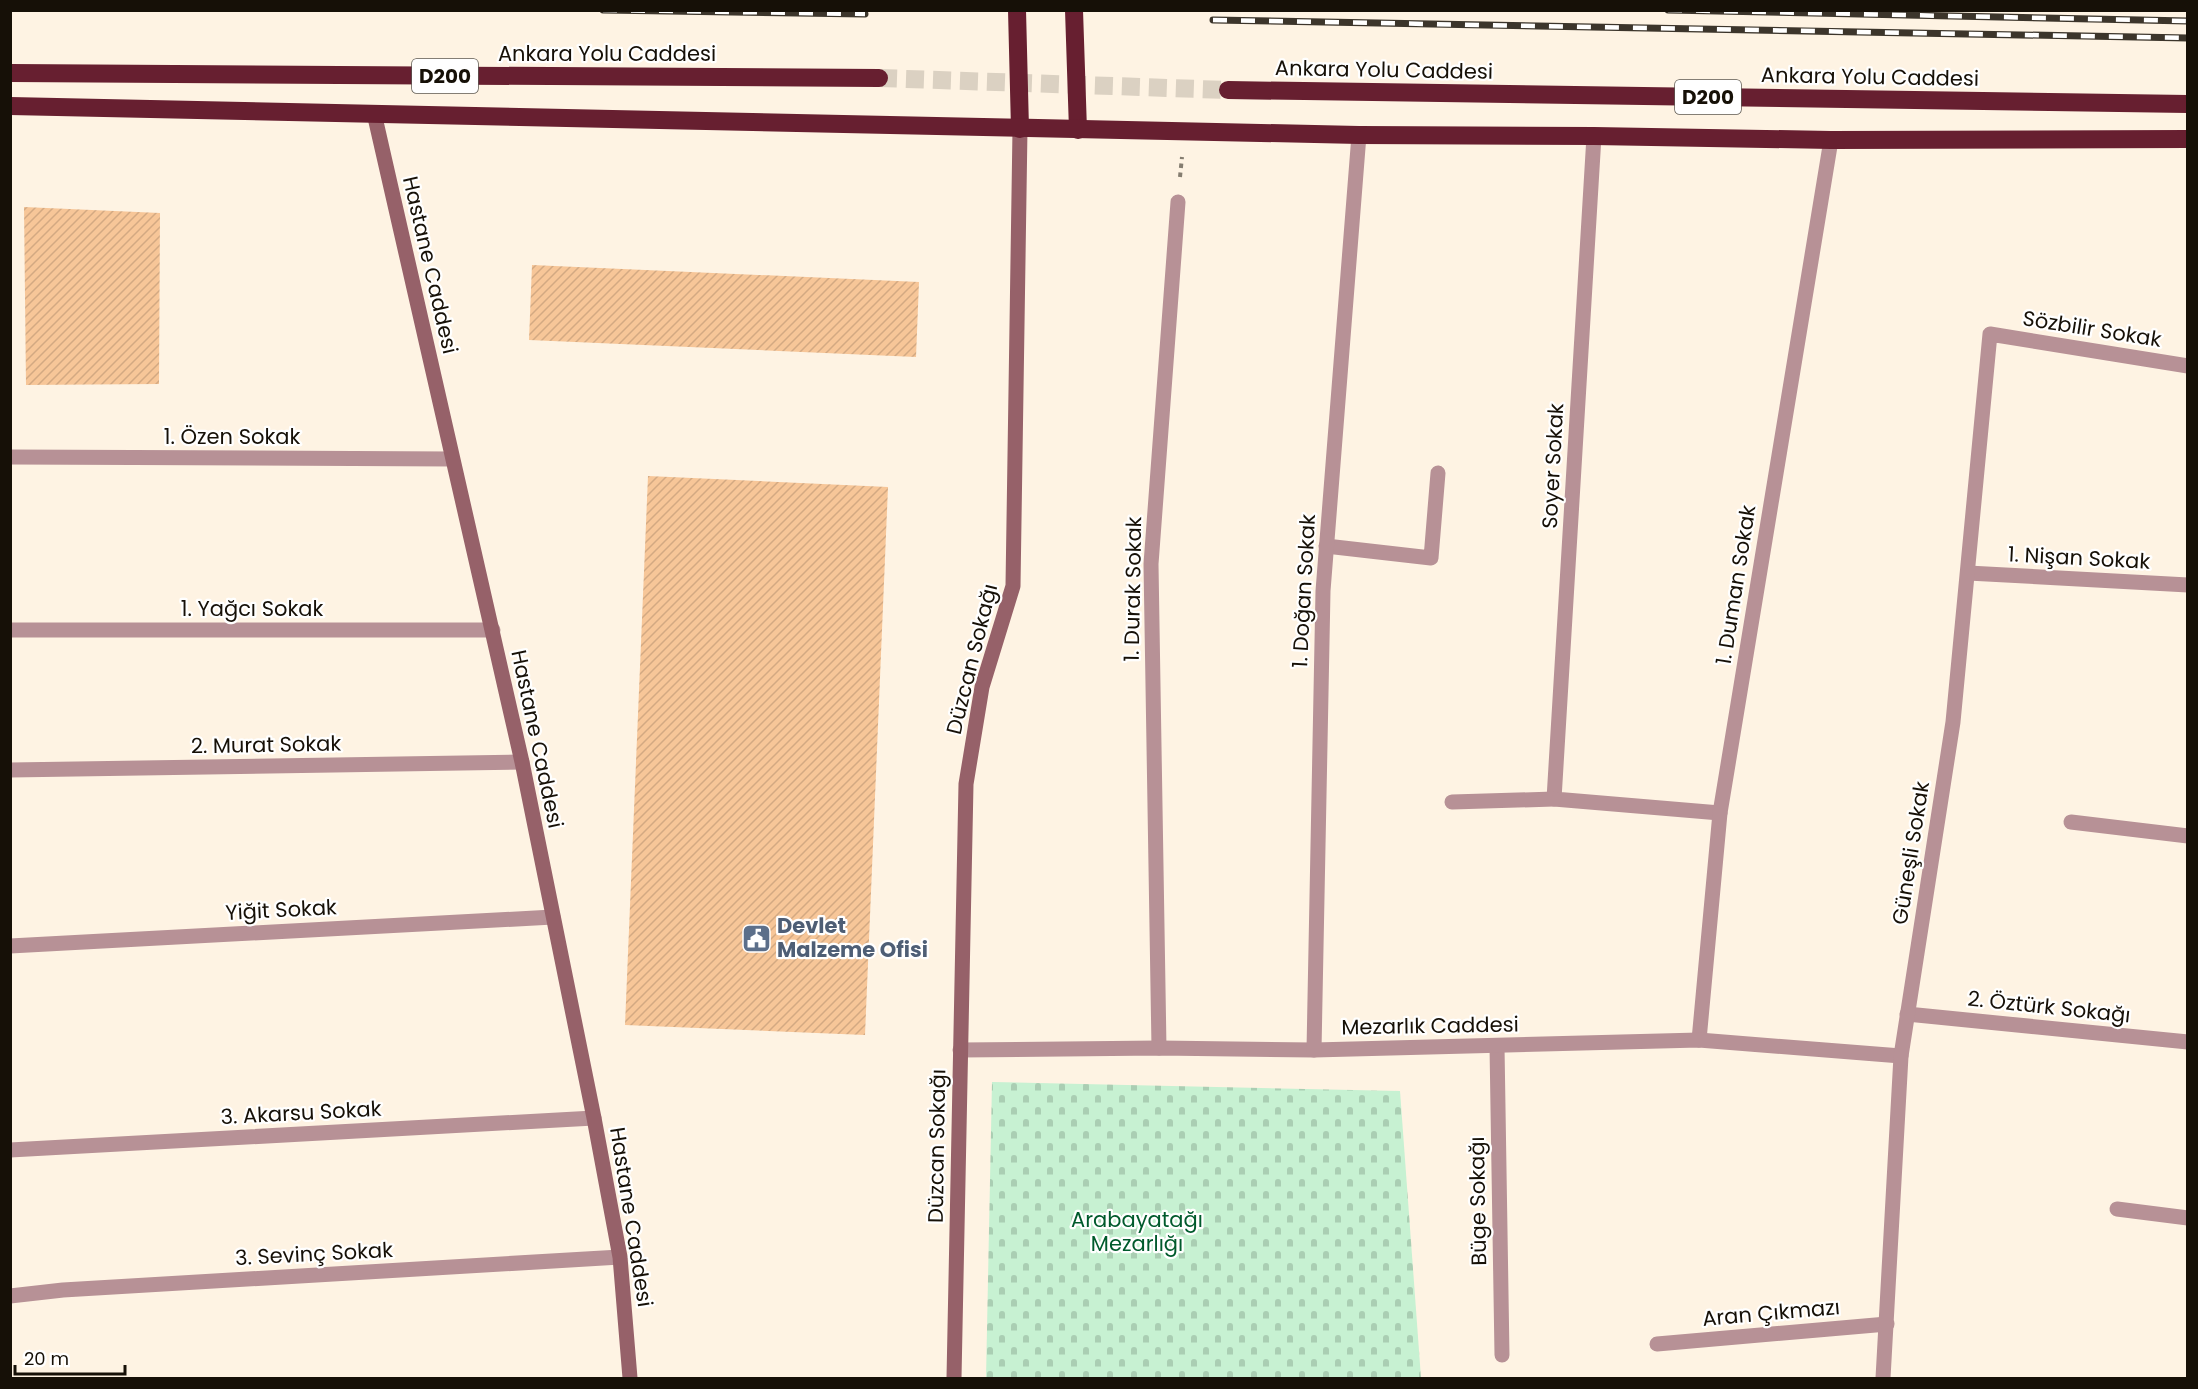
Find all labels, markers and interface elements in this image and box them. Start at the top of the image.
street label: Ankara Yolu Caddesi [498,39,716,68]
street label: Ankara Yolu Caddesi [1275,53,1493,86]
road number: D200 [412,59,478,93]
street label: Ankara Yolu Caddesi [1761,60,1979,93]
road number: D200 [1675,80,1741,114]
street label: Hastane Caddesi [396,173,465,357]
street label: Sözbilir Sokak [2021,303,2164,354]
street label: Soyer Sokak [1535,402,1570,529]
street label: 1. Özen Sokak [164,422,300,451]
street label: 1. Duman Sokak [1709,503,1762,667]
street label: 1. Doğan Sokak [1285,513,1322,669]
street label: 1. Durak Sokak [1117,516,1148,662]
street label: 1. Nişan Sokak [2007,539,2151,576]
street label: Düzcan Sokağı [939,581,1004,737]
street label: 1. Yağcı Sokak [181,594,323,623]
street label: Hastane Caddesi [504,647,571,831]
street label: 2. Murat Sokak [190,729,342,760]
street label: Güneşli Sokak [1885,779,1936,927]
street label: Yiğit Sokak [224,892,338,927]
place label: Devlet Malzeme Ofisi [777,911,928,964]
public building icon: Devlet Malzeme Ofisi [740,922,772,954]
street label: 2. Öztürk Sokağı [1966,984,2132,1029]
street label: Mezarlık Caddesi [1341,1009,1519,1042]
street label: Düzcan Sokağı [921,1069,952,1223]
street label: 3. Akarsu Sokak [220,1094,382,1131]
street label: Hastane Caddesi [603,1125,660,1309]
street label: Büge Sokağı [1462,1136,1493,1266]
park label: Arabayatağı Mezarlığı [1071,1205,1203,1258]
street label: 3. Sevinç Sokak [234,1235,394,1272]
street label: Aran Çıkmazı [1701,1292,1841,1333]
scale bar [15,1338,124,1376]
text: 20 m [24,1346,69,1371]

